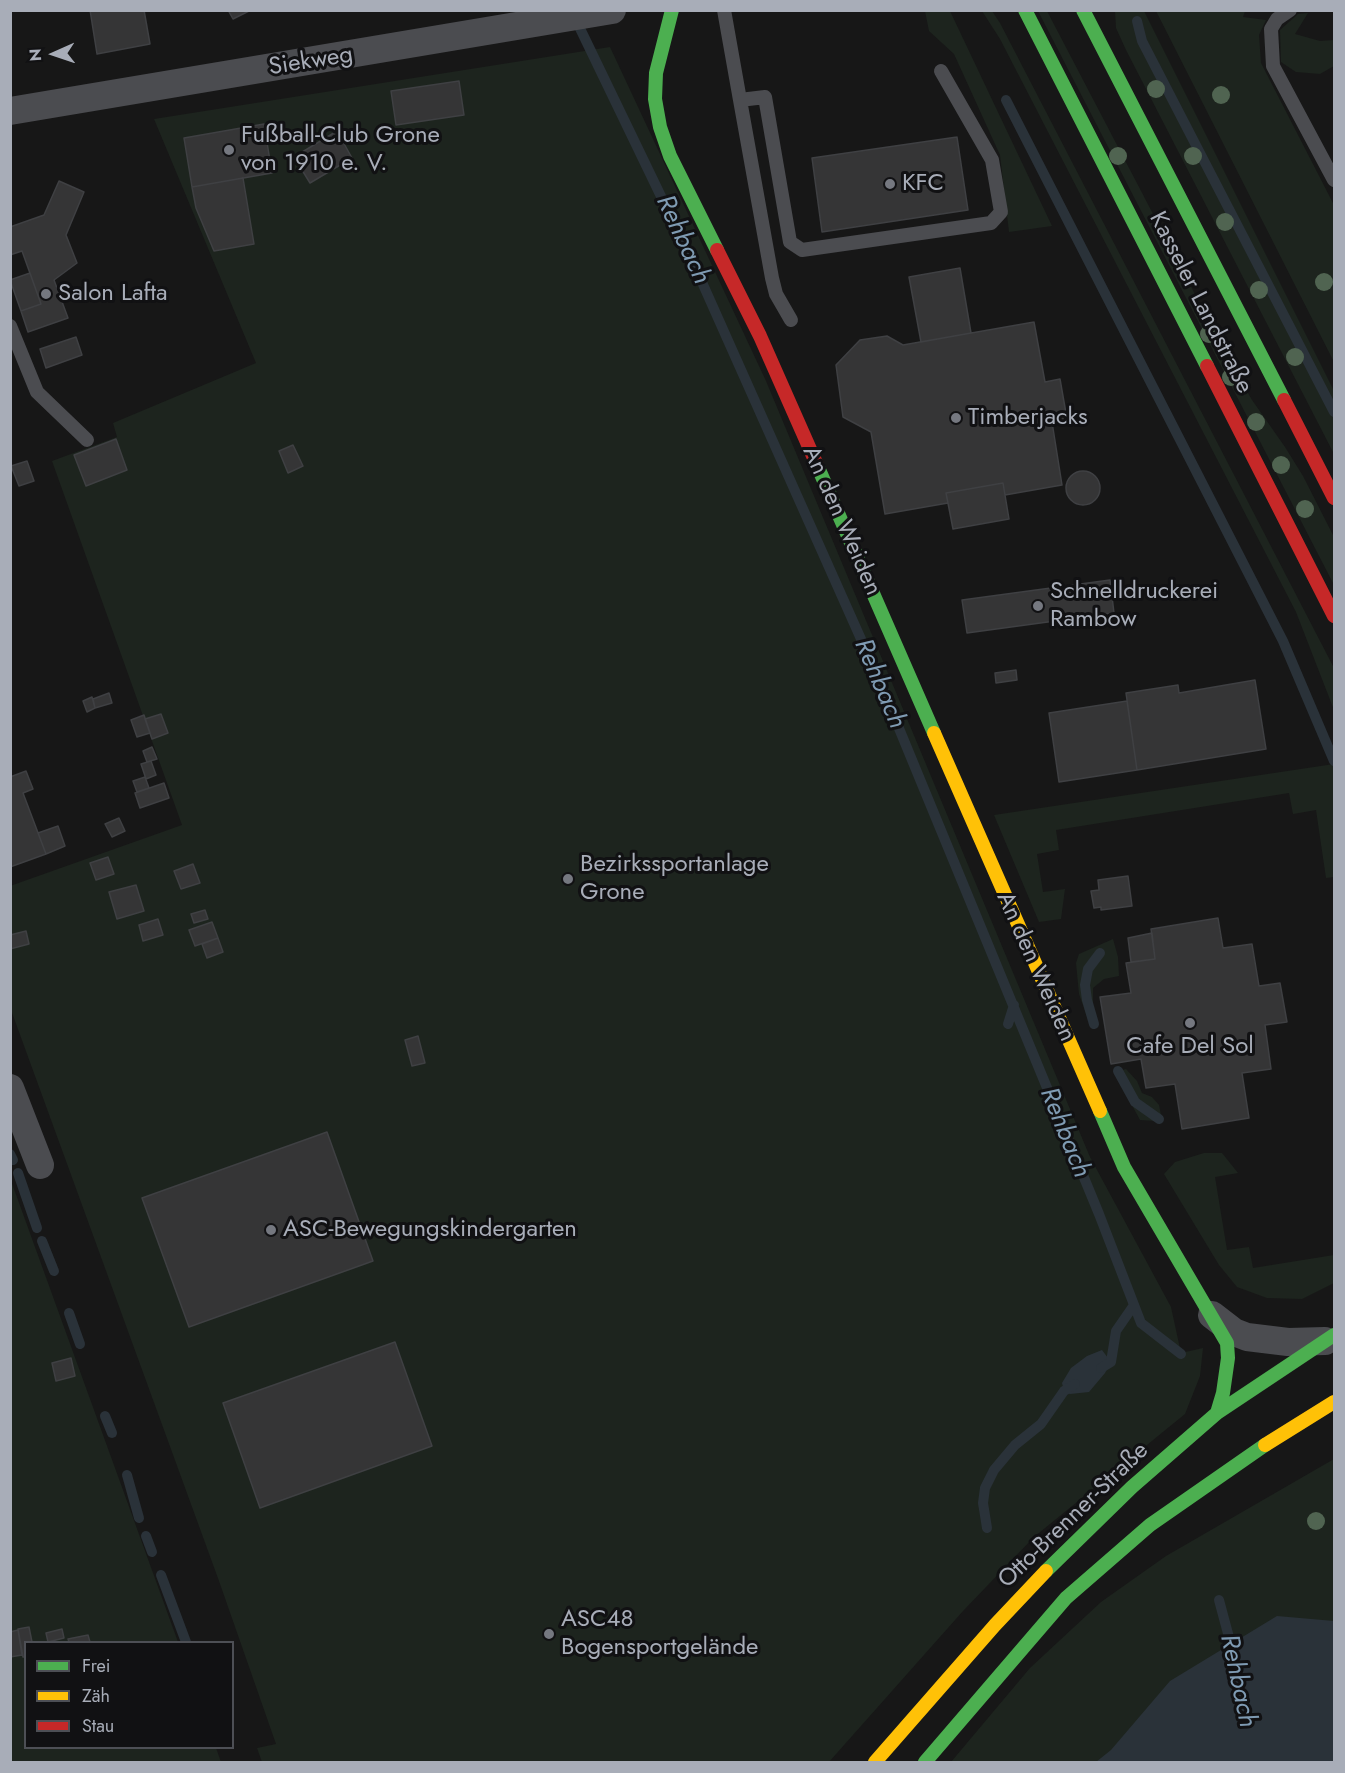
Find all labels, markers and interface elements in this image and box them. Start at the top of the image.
north arrow [24,24,84,84]
street label: Siekweg [267,41,355,83]
text: N [24,48,47,62]
place label: Fußball-Club Grone von 1910 e. V. [241,122,440,178]
marker: Fußball-Club Grone von 1910 e. V. [222,143,236,157]
place label: KFC [902,170,944,198]
marker: KFC [883,177,897,191]
water label: Rehbach [648,191,716,289]
street label: Kasseler Landstraße [1142,207,1258,399]
place label: Salon Lafta [58,280,168,308]
marker: Salon Lafta [39,287,53,301]
place label: Timberjacks [968,404,1088,432]
marker: Timberjacks [949,411,963,425]
street label: An den Weiden [795,442,887,600]
place label: Schnelldruckerei Rambow [1050,578,1218,634]
marker: Schnelldruckerei Rambow [1031,599,1045,613]
water label: Rehbach [846,634,912,734]
place label: Bezirkssportanlage Grone [580,851,769,907]
marker: Bezirkssportanlage Grone [561,872,575,886]
street label: An den Weiden [989,888,1081,1046]
marker: Cafe Del Sol [1183,1016,1197,1030]
place label: Cafe Del Sol [1126,1033,1254,1061]
water label: Rehbach [1032,1083,1096,1183]
place label: ASC-Bewegungskindergarten [283,1216,577,1244]
marker: ASC-Bewegungskindergarten [264,1223,278,1237]
street label: Otto-Brenner-Straße [993,1437,1155,1595]
place label: ASC48 Bogensportgelände [561,1606,758,1662]
marker: ASC48 Bogensportgelände [542,1627,556,1641]
water label: Rehbach [1212,1632,1262,1730]
legend [24,1641,234,1749]
text: Frei [82,1653,111,1679]
text: Zäh [82,1683,110,1709]
text: Stau [82,1713,114,1739]

